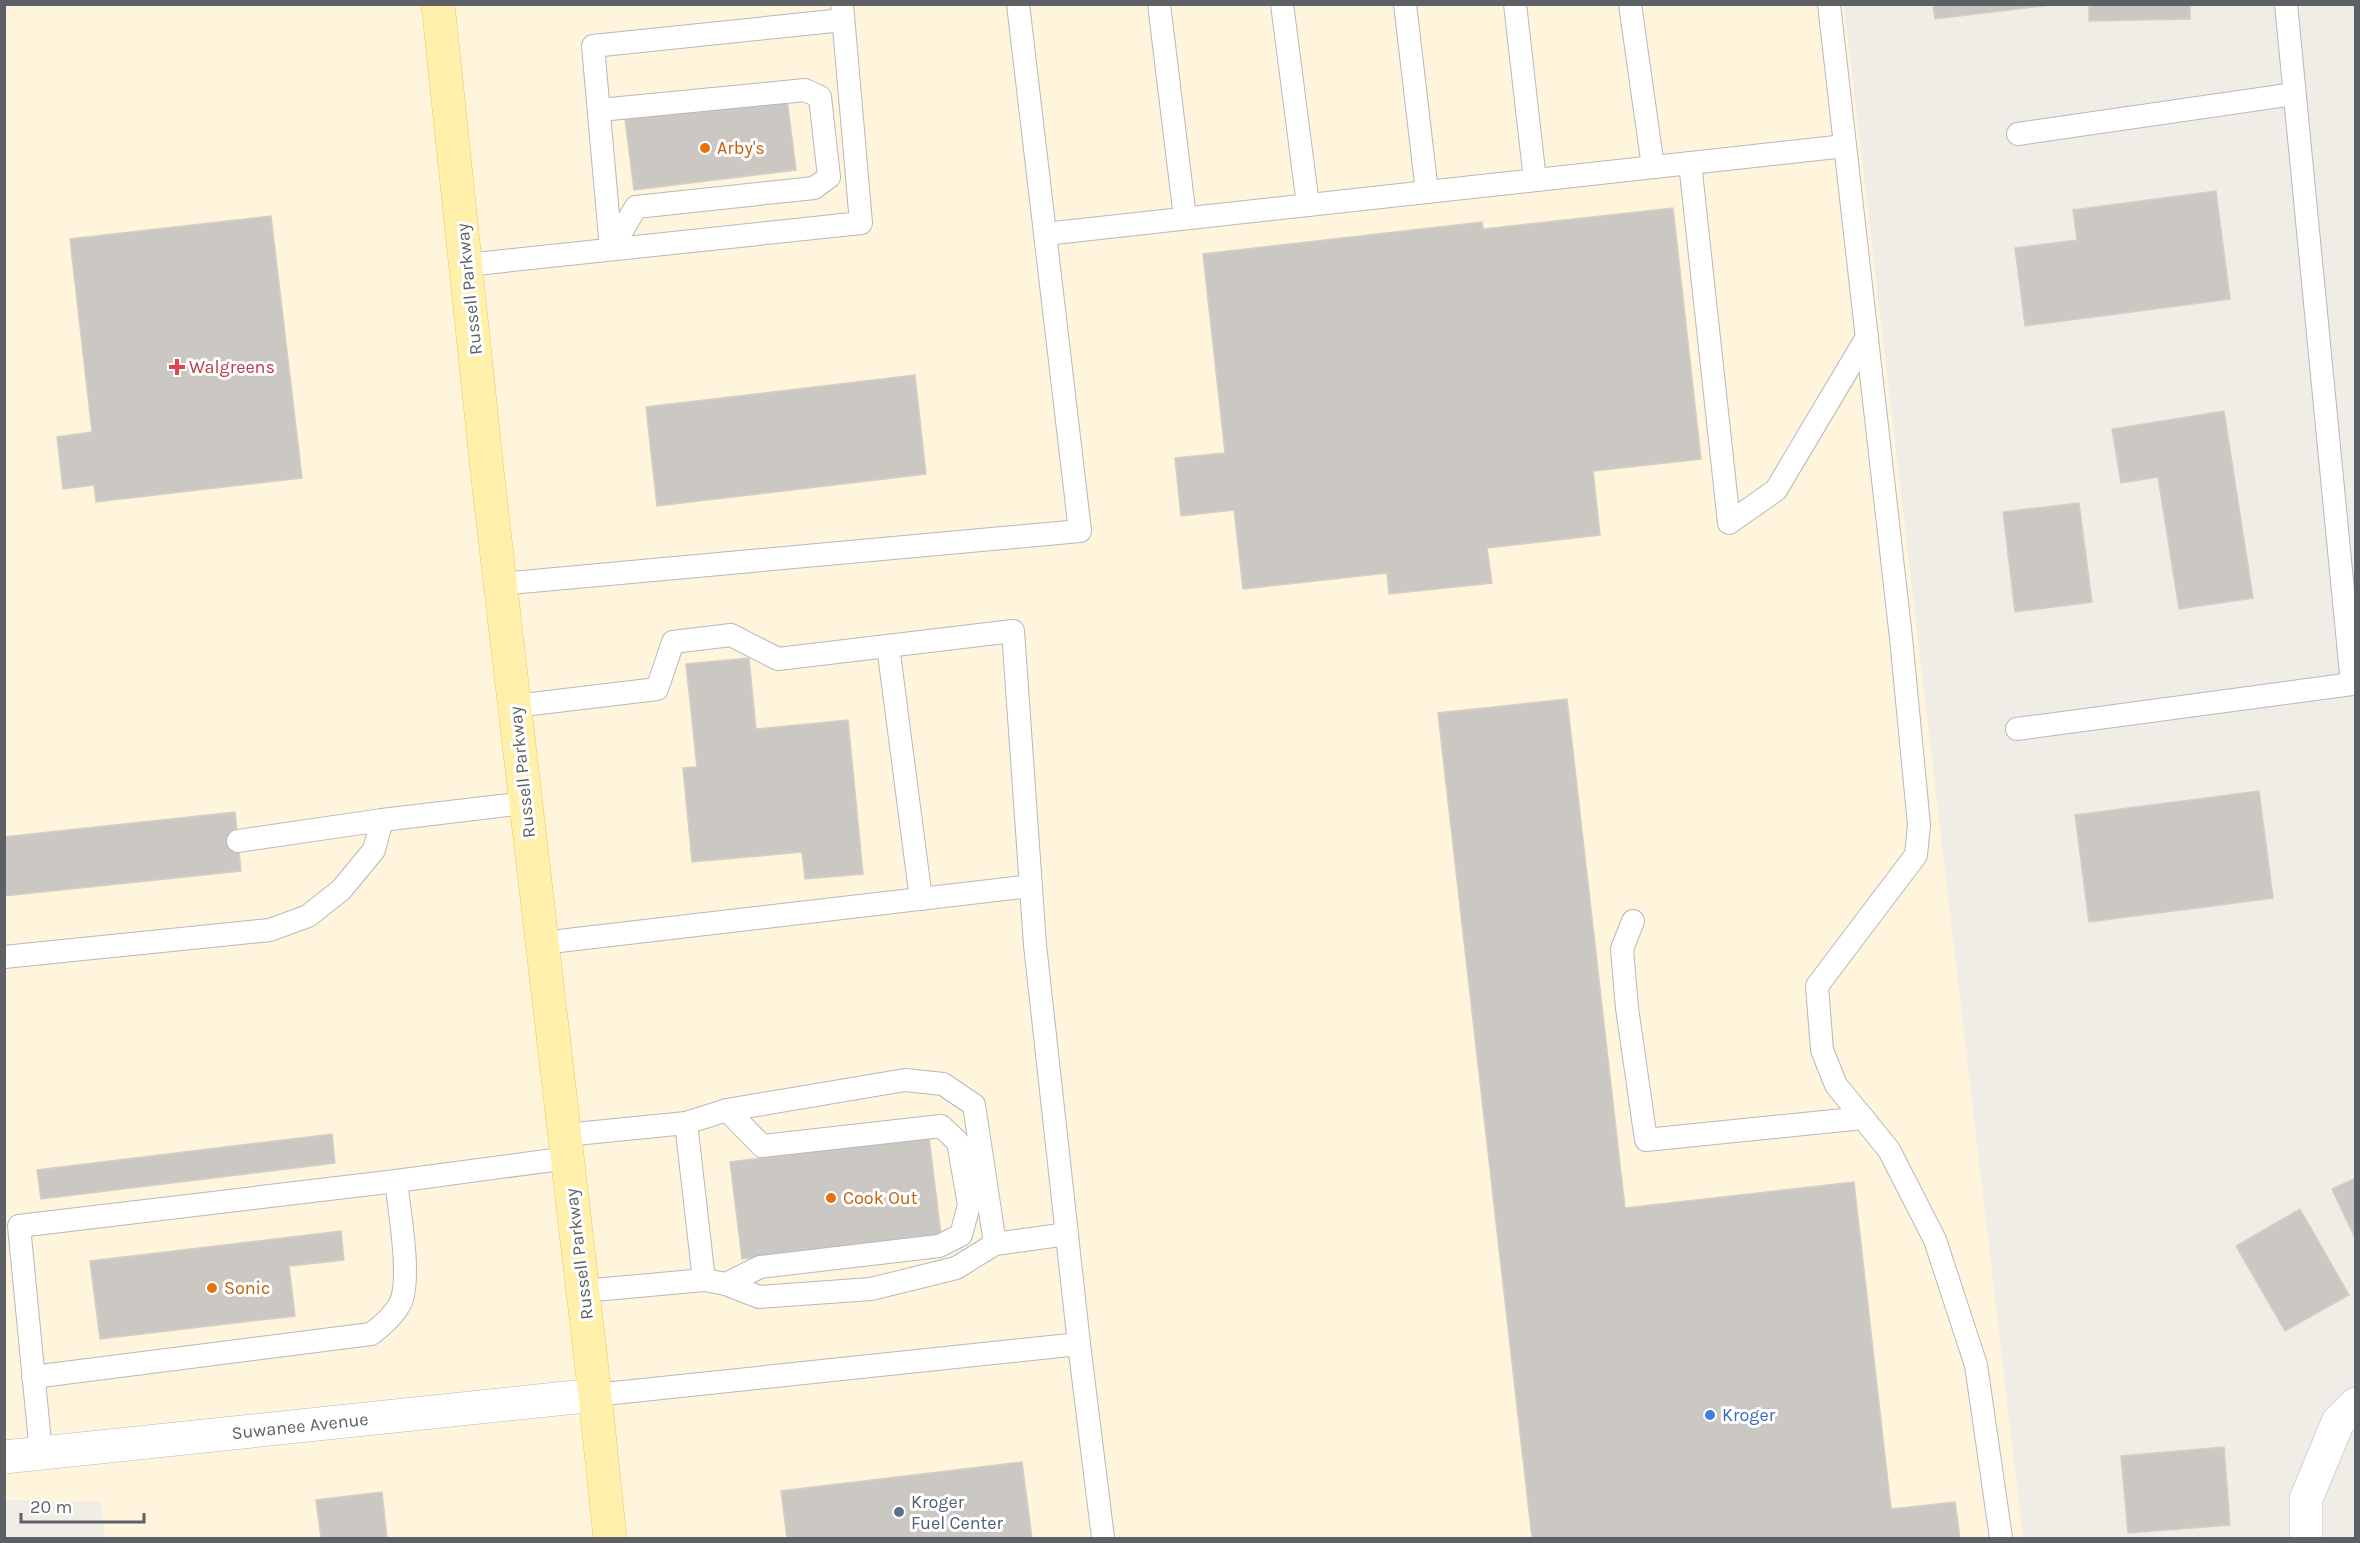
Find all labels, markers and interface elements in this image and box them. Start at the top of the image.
place label: Arby's [717,137,765,159]
marker: Arby's [698,141,712,155]
street label: Russell Parkway [451,221,487,356]
place label: Walgreens [189,356,275,378]
marker: Walgreens [170,360,184,374]
street label: Russell Parkway [504,704,540,839]
street label: Russell Parkway [560,1186,598,1321]
place label: Cook Out [843,1187,918,1209]
marker: Cook Out [824,1191,838,1205]
place label: Sonic [224,1277,270,1299]
marker: Sonic [205,1281,219,1295]
place label: Kroger [1722,1404,1776,1426]
street label: Suwanee Avenue [230,1408,370,1444]
marker: Kroger [1703,1408,1717,1422]
scale bar [21,1486,144,1524]
place label: Kroger Fuel Center [911,1491,1004,1534]
text: 20 m [30,1496,72,1518]
marker: Kroger Fuel Center [892,1505,906,1519]

